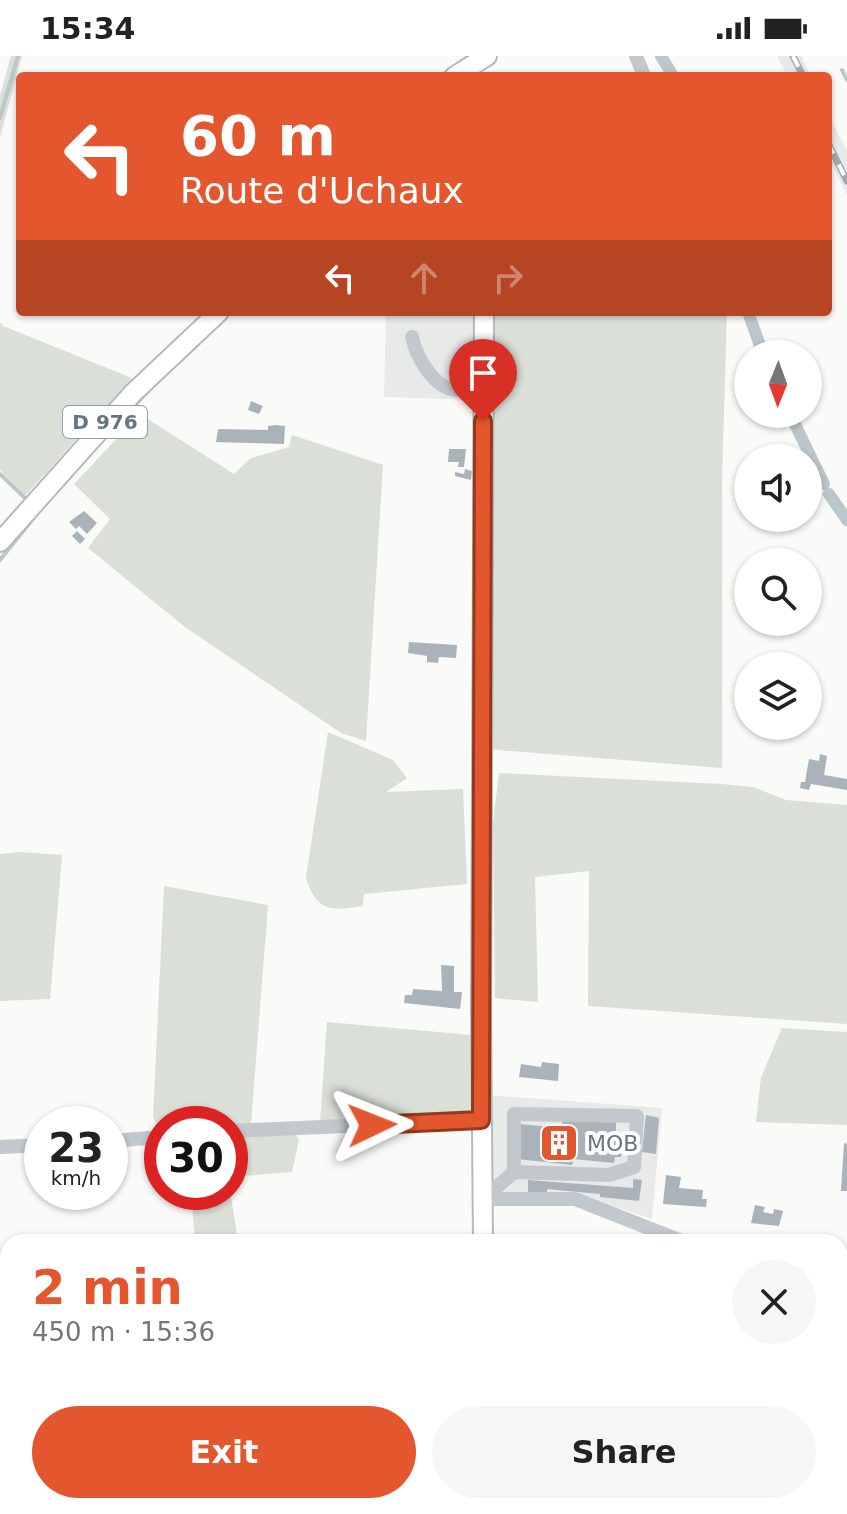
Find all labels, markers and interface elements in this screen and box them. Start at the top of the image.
text: 15:34 [40,11,136,46]
text: 60 m [180,103,336,168]
icon: left [48,104,152,208]
text: Route d'Uchaux [180,170,464,211]
icon: left [318,256,362,300]
icon: ahead [402,256,446,300]
icon: right [486,256,530,300]
pin [449,339,517,421]
north arrow [734,340,822,428]
map controls [734,340,822,740]
icon: arrive [461,351,505,395]
road number: D 976 [63,406,147,438]
button: sound [734,444,822,532]
button: search [734,548,822,636]
button: layers [734,652,822,740]
position arrow [330,1083,414,1167]
speed limit sign: 30 [144,1106,248,1210]
building icon: MOB [538,1122,580,1164]
text: 23 [48,1125,104,1171]
place label: MOB [587,1131,638,1156]
text: km/h [51,1166,101,1190]
text: 2 min [32,1259,183,1315]
button: close [732,1260,816,1344]
text: 450 m · 15:36 [32,1317,215,1347]
button: Exit [32,1406,416,1498]
button: Share [432,1406,816,1498]

